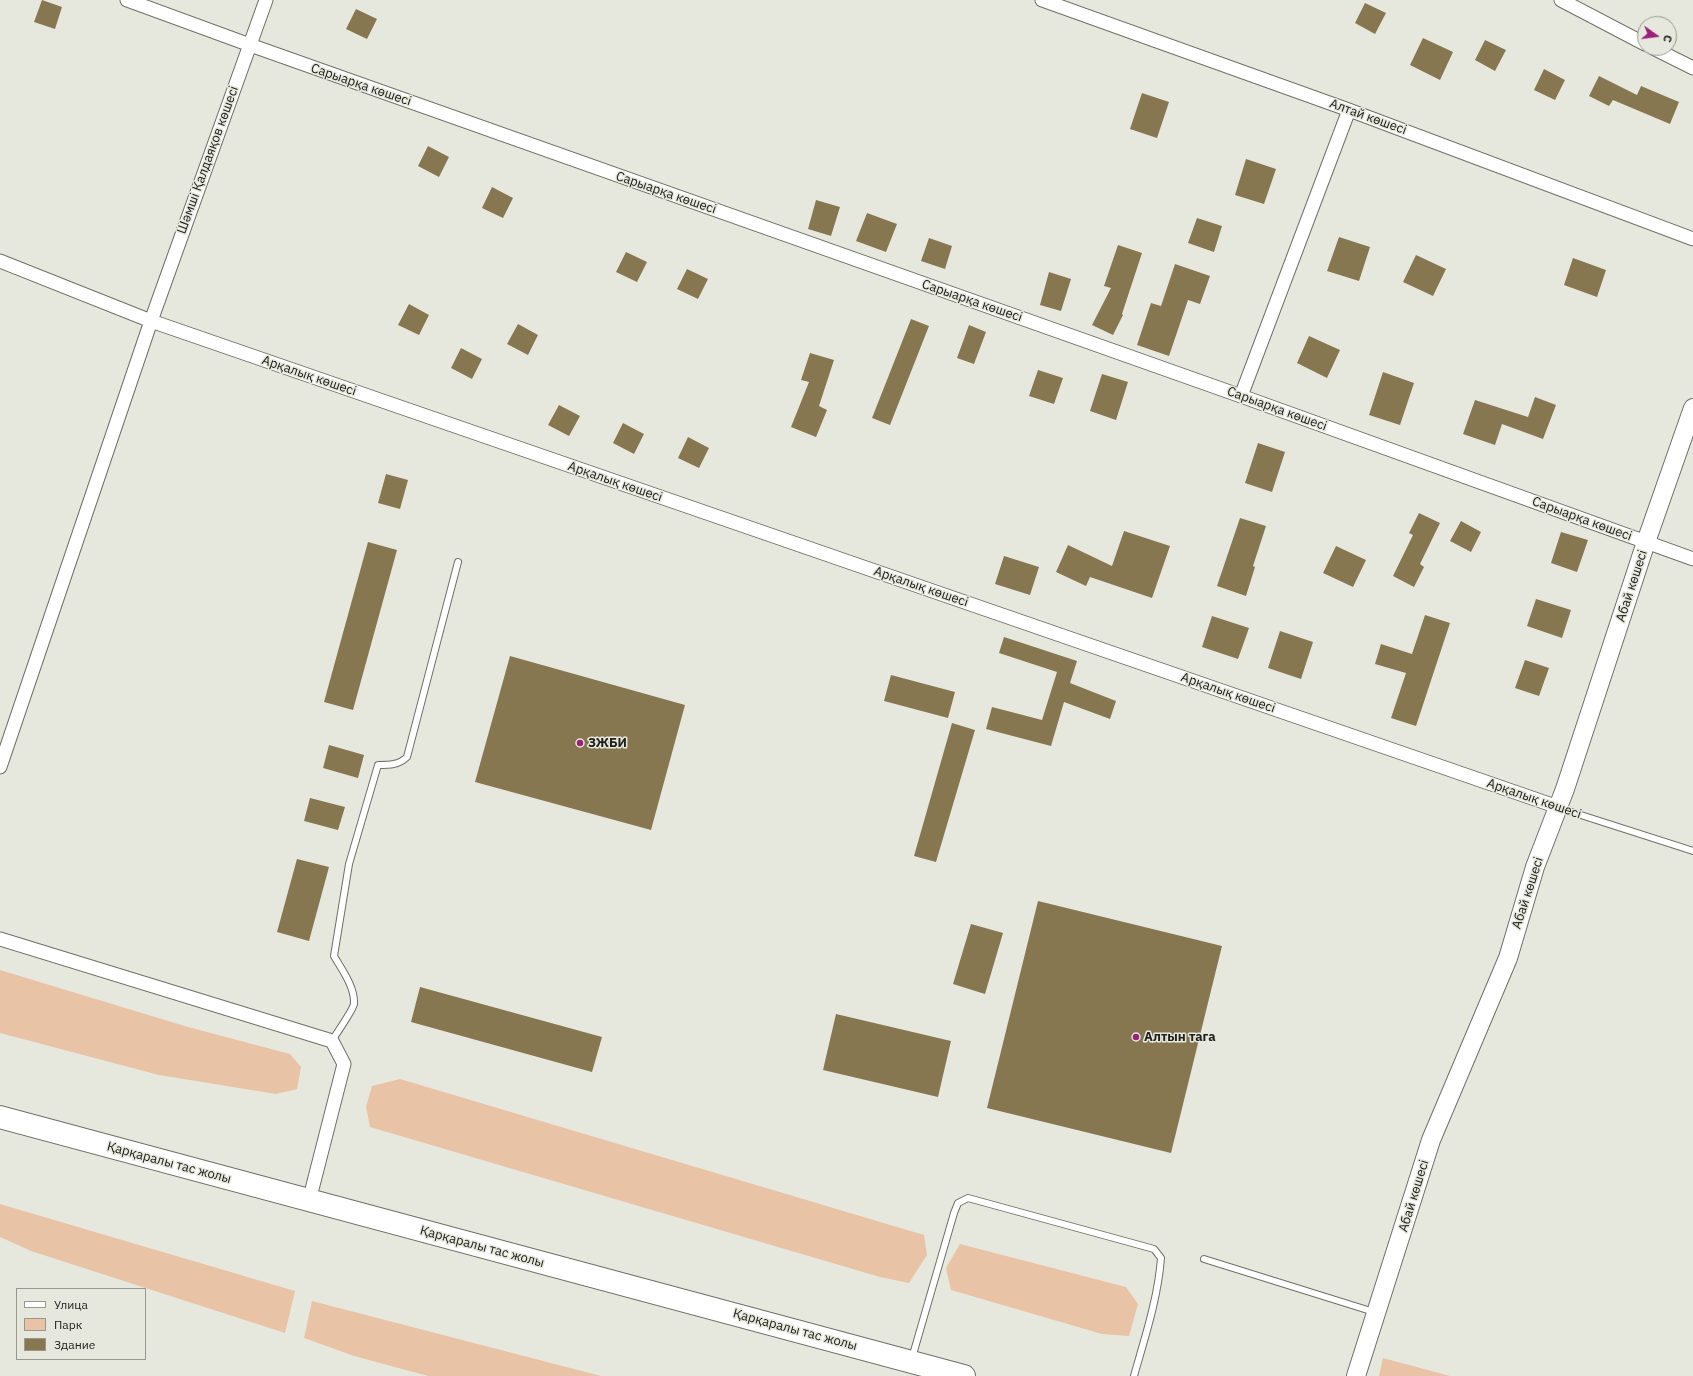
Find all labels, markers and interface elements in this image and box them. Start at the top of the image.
north arrow [1637,16,1677,56]
text: С [1660,33,1675,44]
street label: Сарыарқа көшесі [309,60,413,110]
street label: Шәмші Қалдаяқов көшесі [174,84,242,236]
street label: Алтай көшесі [1327,96,1409,138]
street label: Сарыарқа көшесі [614,168,718,218]
street label: Сарыарқа көшесі [920,276,1024,326]
street label: Арқалық көшесі [260,353,358,399]
street label: Сарыарқа көшесі [1225,384,1329,434]
street label: Арқалық көшесі [566,459,664,505]
street label: Сарыарқа көшесі [1530,494,1634,544]
street label: Абай көшесі [1613,548,1651,624]
street label: Арқалық көшесі [872,564,970,610]
street label: Арқалық көшесі [1179,670,1277,716]
place label: ЗЖБИ [588,735,627,751]
marker: ЗЖБИ [575,738,585,748]
street label: Арқалық көшесі [1485,776,1583,822]
street label: Абай көшесі [1509,855,1547,931]
place label: Алтын тага [1144,1029,1216,1045]
marker: Алтын тага [1131,1032,1141,1042]
street label: Қарқаралы тас жолы [105,1139,233,1187]
street label: Абай көшесі [1396,1158,1432,1234]
street label: Қарқаралы тас жолы [418,1223,546,1271]
legend [16,1288,146,1360]
text: Улица [54,1297,88,1312]
street label: Қарқаралы тас жолы [731,1306,859,1354]
text: Парк [54,1317,82,1332]
text: Здание [54,1337,95,1352]

